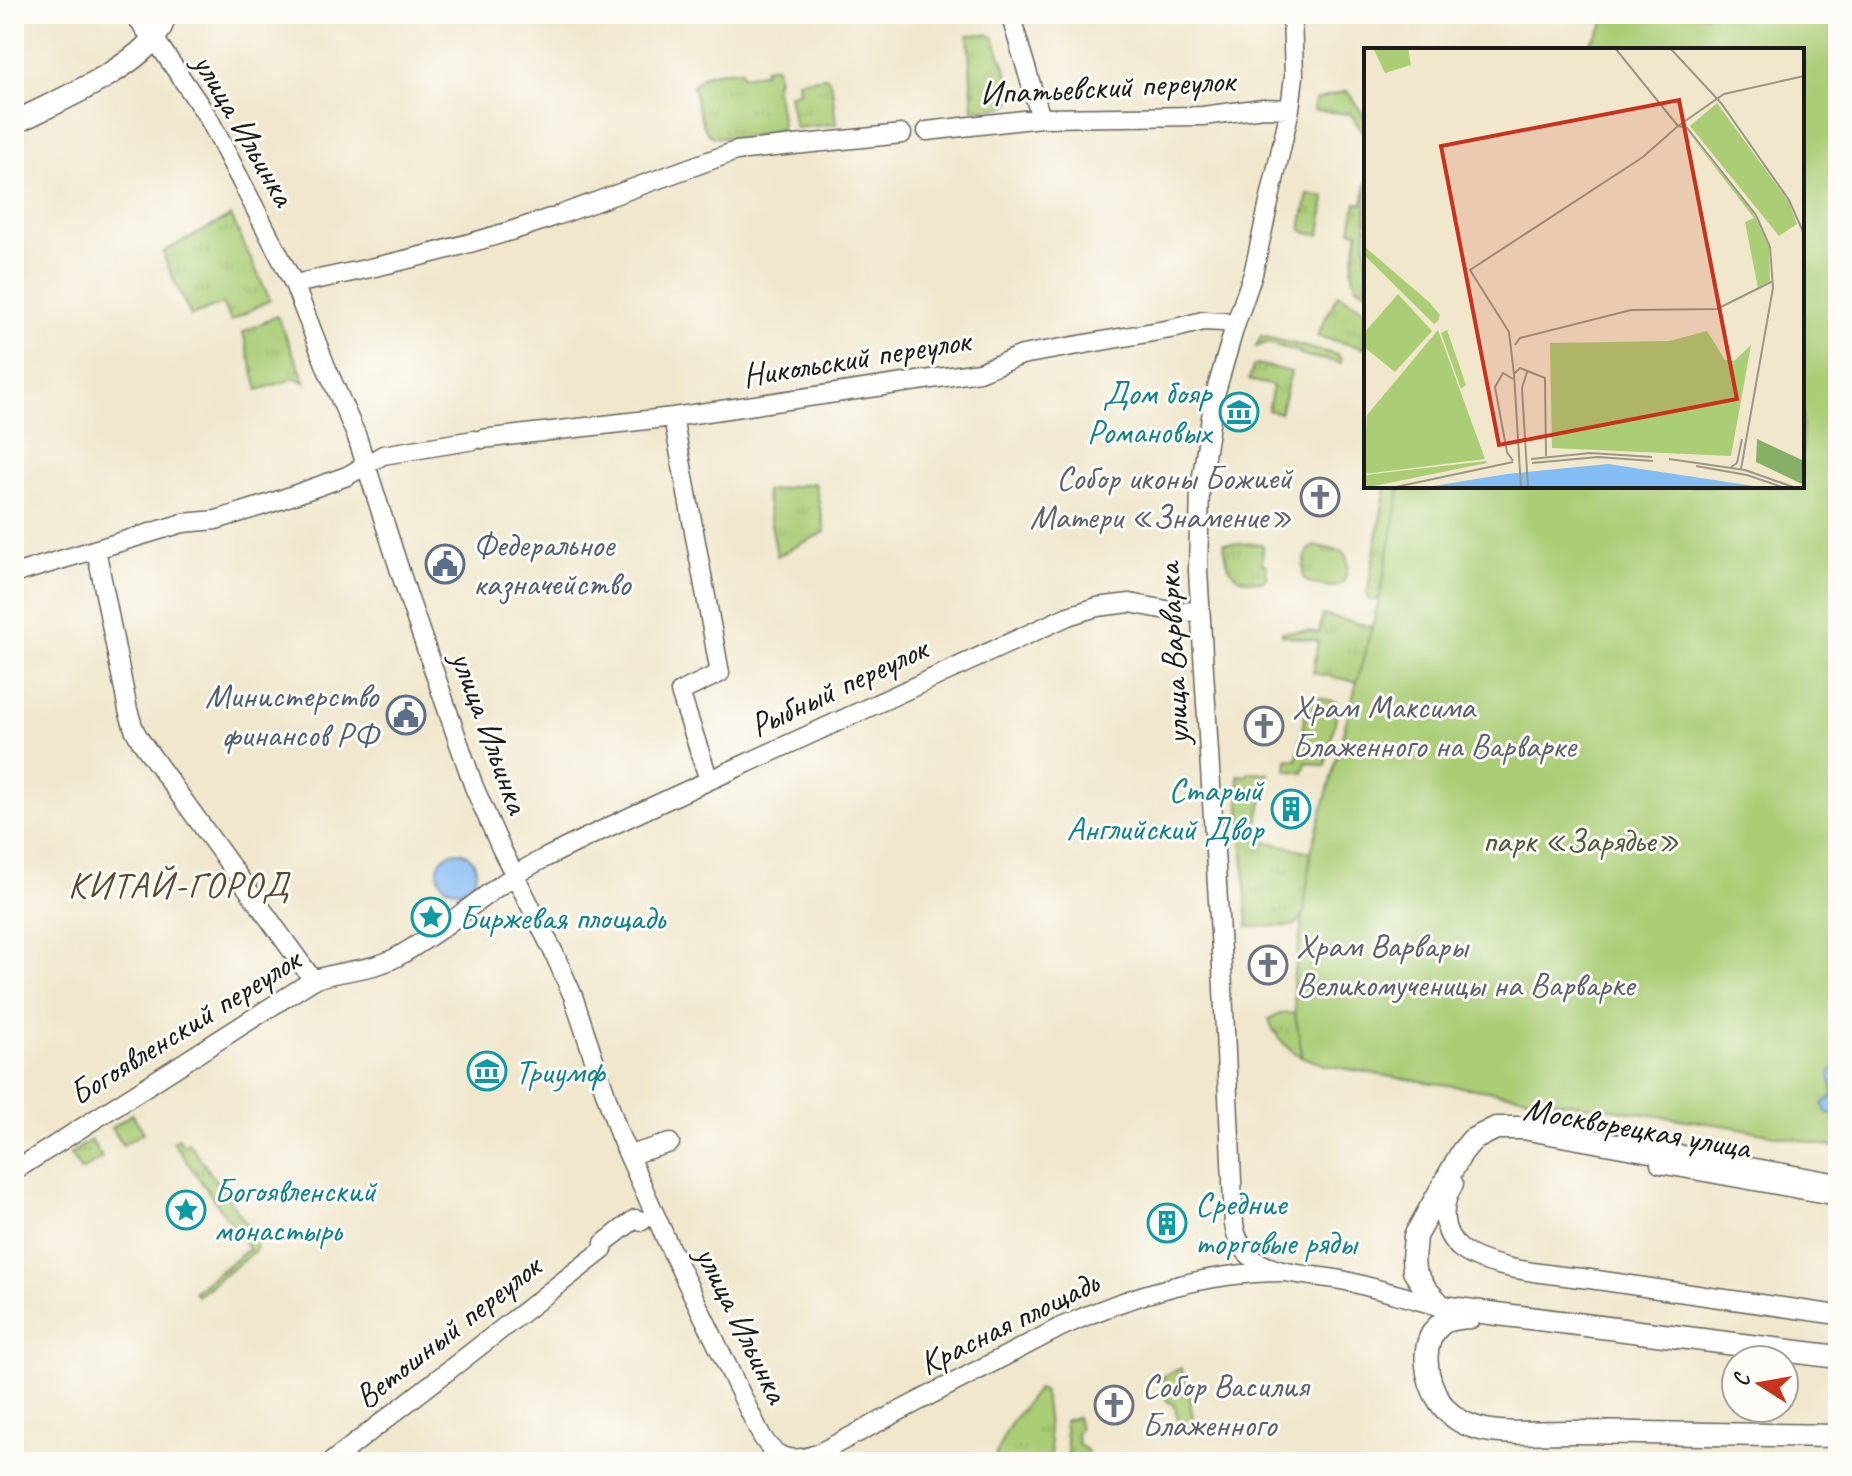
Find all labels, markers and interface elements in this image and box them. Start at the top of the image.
street label: улица Ильинка [183,43,307,215]
inset map [1364,48,1804,488]
street label: Ипатьевский переулок [978,58,1239,115]
street label: Никольский переулок [739,318,976,397]
place label: Дом бояр Романовых [1087,371,1213,453]
museum icon: Дом бояр Романовых [1218,391,1260,433]
place label: Собор иконы Божией Матери «Знамение» [1030,456,1294,538]
church icon: Собор иконы Божией Матери «Знамение» [1299,476,1341,518]
place label: Федеральное казначейство [473,523,632,605]
public building icon: Федеральное казначейство [424,543,466,585]
street label: улица Варварка [1146,559,1199,748]
street label: Рыбный переулок [743,625,937,746]
street label: улица Ильинка [441,643,540,821]
place label: Министерство финансов РФ [205,674,381,756]
place label: Храм Максима Блаженного на Варварке [1292,685,1578,767]
public building icon: Министерство финансов РФ [385,694,427,736]
church icon: Храм Максима Блаженного на Варварке [1243,705,1285,747]
place label: Старый Английский Двор [1067,768,1265,850]
building icon: Старый Английский Двор [1270,788,1312,830]
park label: парк «Зарядье» [1483,819,1679,862]
district label: КИТАЙ-ГОРОД [68,862,291,908]
place icon: Биржевая площадь [410,896,452,938]
place label: Биржевая площадь [459,896,667,939]
place label: Храм Варвары Великомученицы на Варварке [1296,924,1637,1006]
street label: Богоявленский переулок [61,936,311,1115]
church icon: Храм Варвары Великомученицы на Варварке [1247,944,1289,986]
museum icon: Триумф [466,1050,508,1092]
place label: Триумф [515,1050,606,1093]
street label: Москворецкая улица [1520,1086,1756,1169]
place label: Богоявленский монастырь [214,1169,378,1251]
place label: Средние торговые ряды [1195,1182,1359,1264]
place icon: Богоявленский монастырь [165,1189,207,1231]
building icon: Средние торговые ряды [1146,1202,1188,1244]
street label: улица Ильинка [685,1237,800,1412]
street label: Ветошный переулок [346,1243,552,1418]
street label: Красная площадь [912,1259,1107,1384]
north arrow [1720,1344,1800,1424]
place label: Собор Василия Блаженного [1142,1364,1311,1446]
text: С [1727,1369,1757,1388]
church icon: Собор Василия Блаженного [1093,1384,1135,1426]

